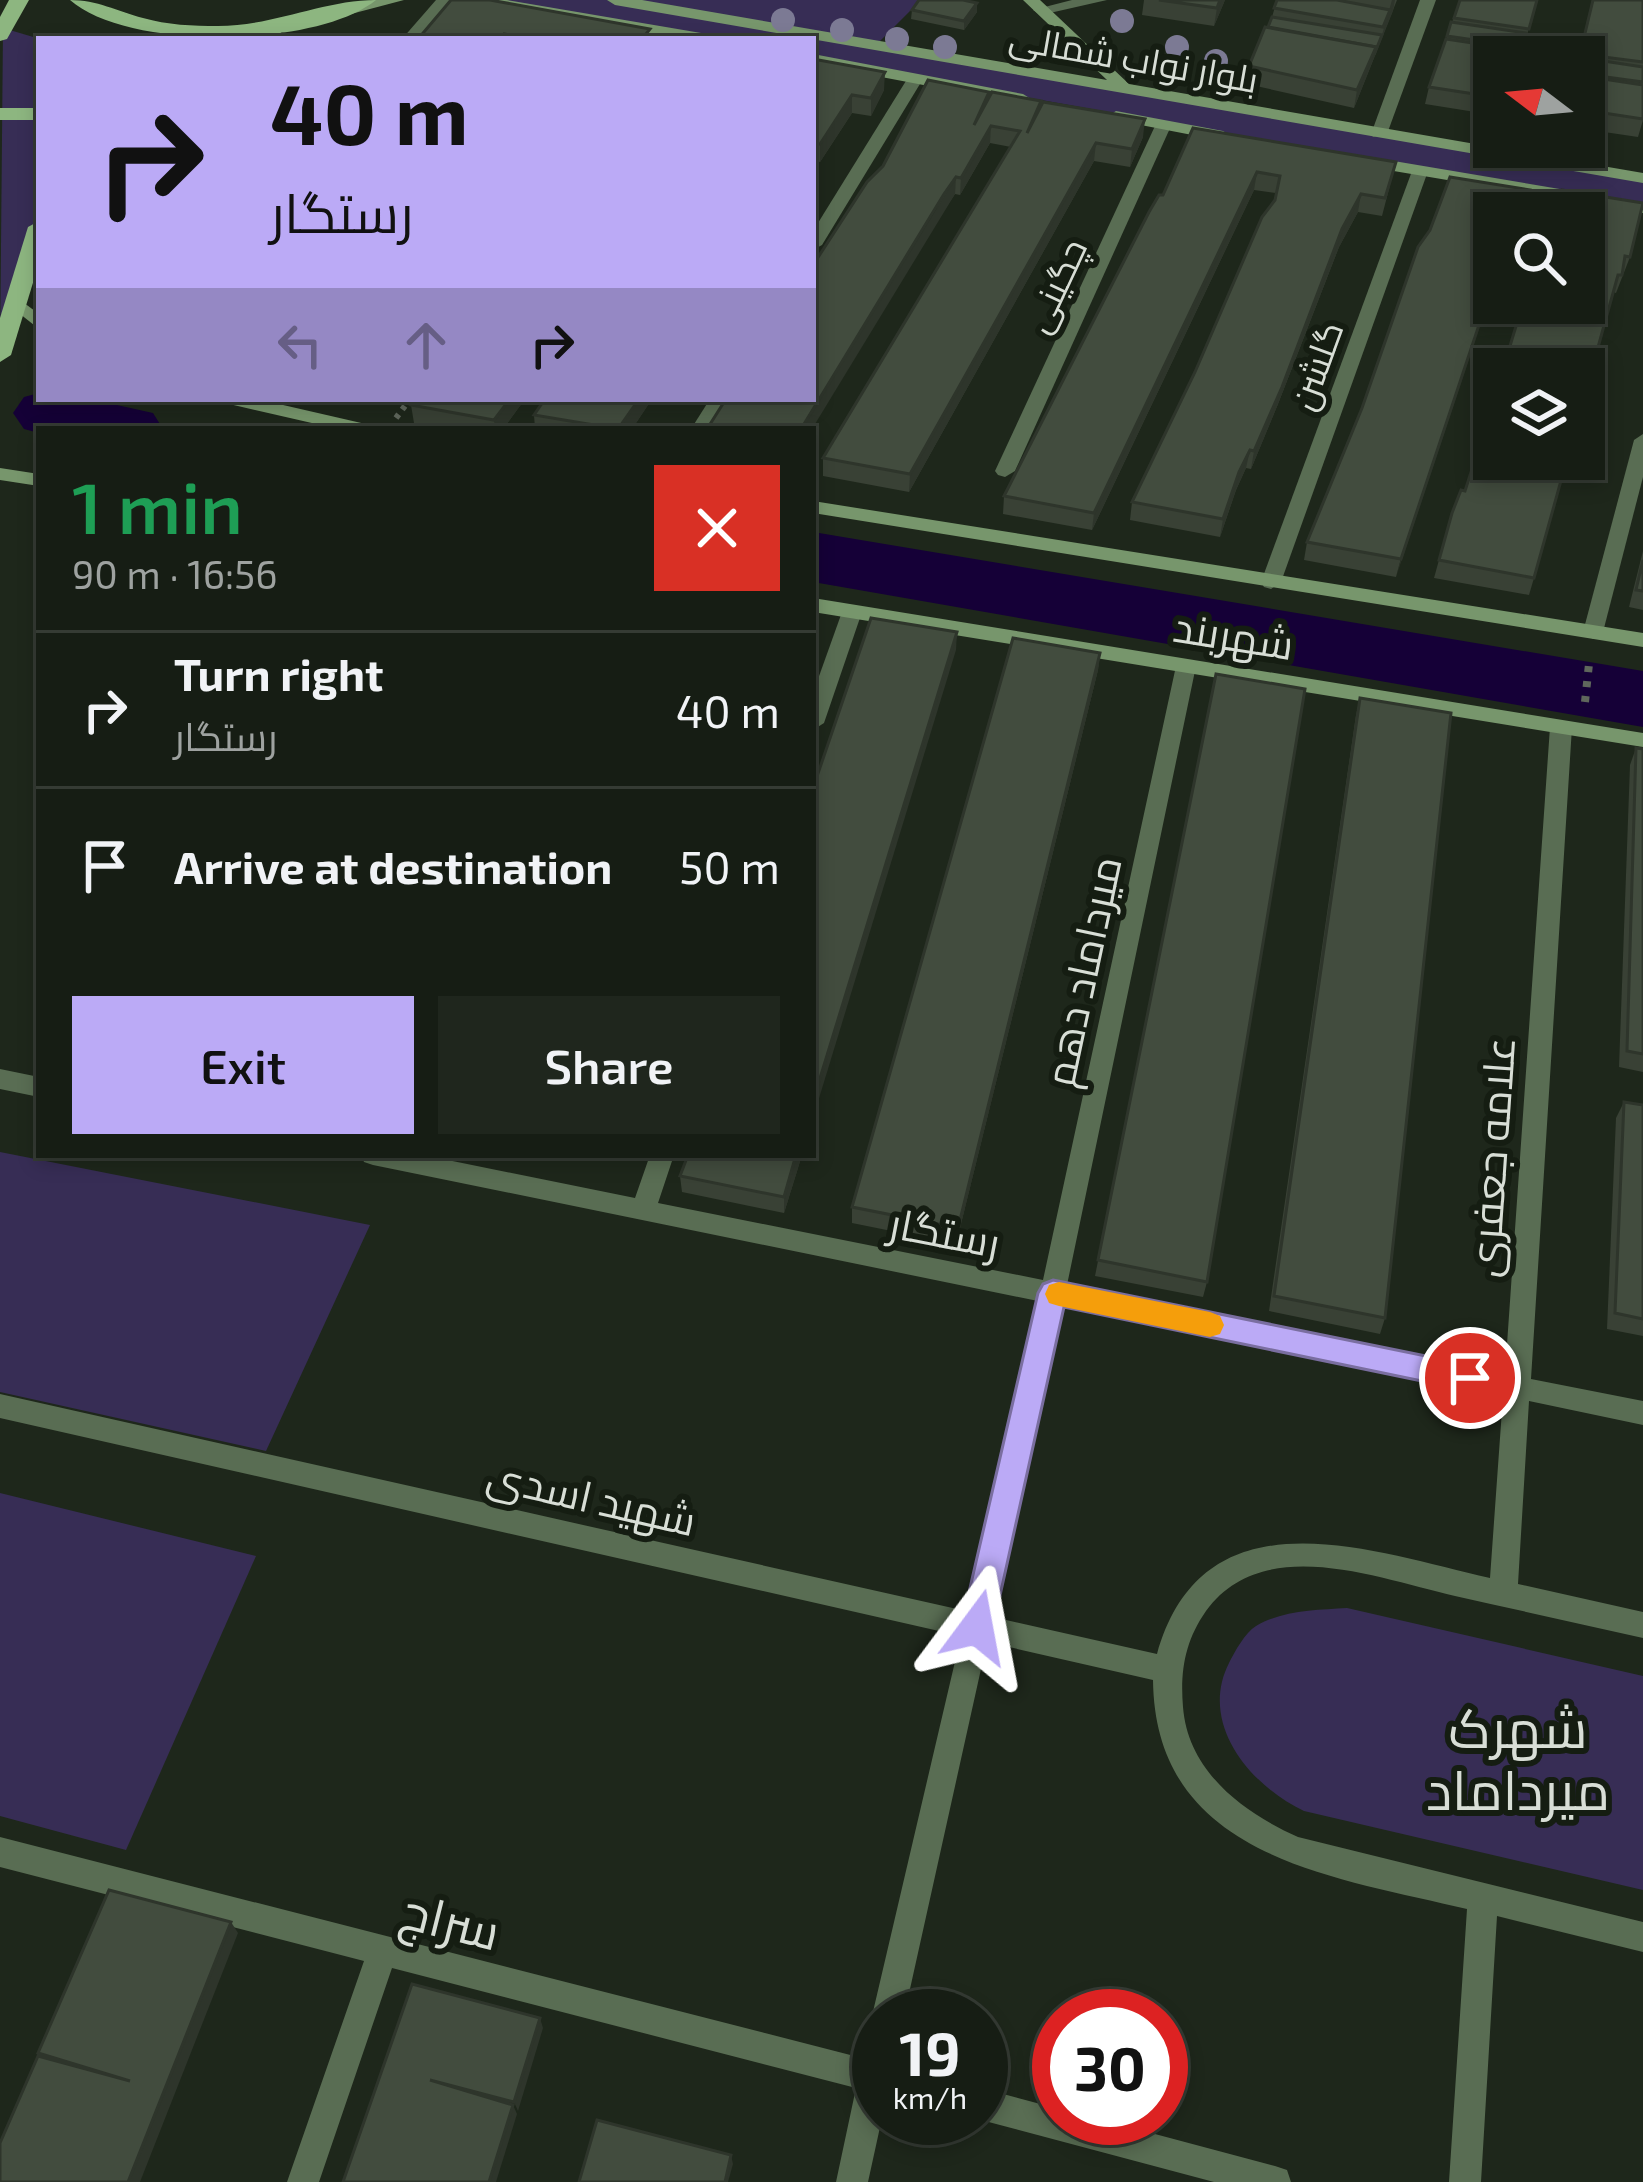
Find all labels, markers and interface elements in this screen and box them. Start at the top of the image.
street label: بلوار نواب شمالی [1006,14,1262,102]
north arrow [1473,36,1605,168]
map controls [1473,36,1605,480]
text: 40 m [270,61,469,162]
icon: right [72,84,228,240]
text: رستگار [270,179,413,244]
button: search [1473,192,1605,324]
street label: چگینی [1014,231,1098,340]
icon: left [267,312,333,378]
icon: ahead [393,312,459,378]
icon: right [519,312,585,378]
street label: گلشن [1279,315,1353,416]
button: layers [1473,348,1605,480]
text: 1 min [72,462,243,548]
button: close [654,465,780,591]
text: 90 m · 16:56 [72,550,278,597]
street label: شهربند [1170,600,1298,670]
text: Turn right [174,646,383,700]
icon: right [72,677,138,743]
text: 40 m [676,683,780,737]
text: رستگار [174,712,277,759]
icon: arrive [72,833,138,899]
text: Arrive at destination [174,839,612,893]
text: 50 m [679,839,780,893]
street label: میرداماد دهم [1032,851,1136,1092]
button: Exit [72,996,414,1134]
button: Share [438,996,780,1134]
street label: علامه جعفری [1457,1035,1525,1279]
street label: رستگار [883,1195,1004,1267]
pin [1419,1327,1521,1429]
icon: arrive [1437,1345,1503,1411]
street label: شهید اسدی [482,1448,701,1546]
position arrow [914,1564,1040,1690]
district label: شهرک میرداماد [1426,1694,1610,1822]
street label: سراج [394,1877,507,1967]
speed limit sign: 30 [1032,1989,1188,2145]
text: 19 [899,2016,961,2088]
text: km/h [893,2079,967,2115]

